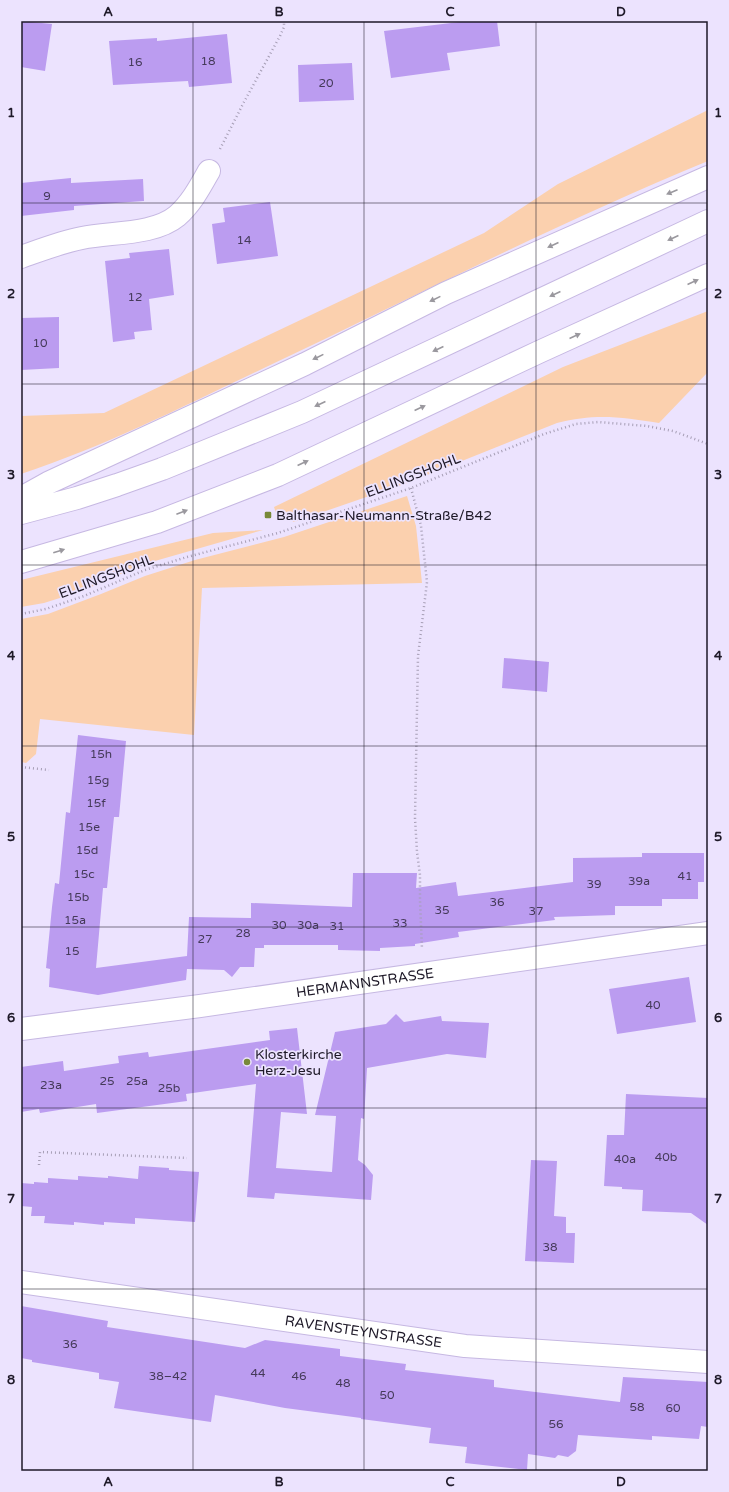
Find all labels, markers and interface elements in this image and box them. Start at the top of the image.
text: A [103,4,113,20]
text: B [274,4,284,20]
text: C [445,4,455,20]
text: D [616,4,626,20]
house number: 18 [200,54,216,68]
house number: 16 [127,55,143,69]
house number: 20 [318,76,334,90]
text: 1 [7,105,15,121]
text: 1 [714,105,722,121]
house number: 9 [43,189,51,203]
one-way arrow [666,190,678,196]
house number: 14 [236,233,252,247]
one-way arrow [667,235,678,241]
one-way arrow [548,242,559,248]
one-way arrow [687,279,699,285]
text: 2 [7,286,15,302]
text: 2 [714,286,722,302]
house number: 12 [127,290,143,304]
one-way arrow [550,291,561,297]
one-way arrow [429,296,441,302]
one-way arrow [569,333,580,339]
house number: 10 [32,336,48,350]
one-way arrow [432,346,443,352]
one-way arrow [313,354,324,360]
one-way arrow [314,401,325,407]
one-way arrow [415,405,426,411]
street label: ELLINGSHOHL [363,450,463,501]
one-way arrow [297,460,308,466]
text: 3 [7,467,15,483]
text: 3 [714,467,722,483]
place label: Balthasar-Neumann-Straße/B42 [276,507,492,524]
one-way arrow [177,508,189,514]
marker: Balthasar-Neumann-Straße/B42 [263,510,273,520]
one-way arrow [53,548,65,554]
street label: ELLINGSHOHL [56,551,156,602]
text: 4 [7,648,16,664]
text: 4 [714,648,723,664]
house number: 15h [90,747,112,761]
house number: 15g [87,773,109,787]
house number: 15f [86,796,106,810]
house number: 15e [78,820,100,834]
text: 5 [7,829,15,845]
text: 5 [714,829,722,845]
house number: 15d [76,843,98,857]
house number: 15c [73,867,95,881]
house number: 41 [677,869,693,883]
house number: 39a [628,874,650,888]
house number: 39 [586,877,602,891]
house number: 15b [67,890,89,904]
house number: 36 [489,895,505,909]
house number: 35 [434,903,450,917]
house number: 37 [528,904,544,918]
house number: 15a [64,913,86,927]
house number: 33 [392,916,408,930]
house number: 30 [271,918,287,932]
house number: 30a [297,918,319,932]
house number: 31 [329,919,345,933]
house number: 28 [235,926,251,940]
house number: 27 [197,932,213,946]
house number: 15 [64,944,80,958]
street label: HERMANNSTRASSE [295,964,435,1001]
house number: 40 [645,998,661,1012]
text: 6 [7,1010,15,1026]
text: 6 [714,1010,722,1026]
place label: Klosterkirche Herz-Jesu [255,1046,342,1079]
marker: Klosterkirche Herz-Jesu [242,1057,252,1067]
house number: 25 [99,1074,115,1088]
house number: 25a [126,1074,148,1088]
house number: 23a [40,1078,62,1092]
house number: 25b [158,1081,180,1095]
house number: 40b [655,1150,677,1164]
house number: 40a [614,1152,636,1166]
text: 7 [7,1191,15,1207]
text: 7 [714,1191,722,1207]
house number: 38 [542,1240,558,1254]
street label: RAVENSTEYNSTRASSE [284,1312,443,1352]
house number: 36 [62,1337,78,1351]
house number: 44 [250,1366,266,1380]
house number: 38–42 [149,1369,187,1383]
house number: 46 [291,1369,307,1383]
text: 8 [7,1372,15,1388]
text: 8 [714,1372,722,1388]
house number: 48 [335,1376,351,1390]
house number: 50 [379,1388,395,1402]
house number: 58 [629,1400,645,1414]
house number: 60 [665,1401,681,1415]
house number: 56 [548,1417,564,1431]
text: A [103,1474,113,1490]
text: B [274,1474,284,1490]
text: C [445,1474,455,1490]
text: D [616,1474,626,1490]

